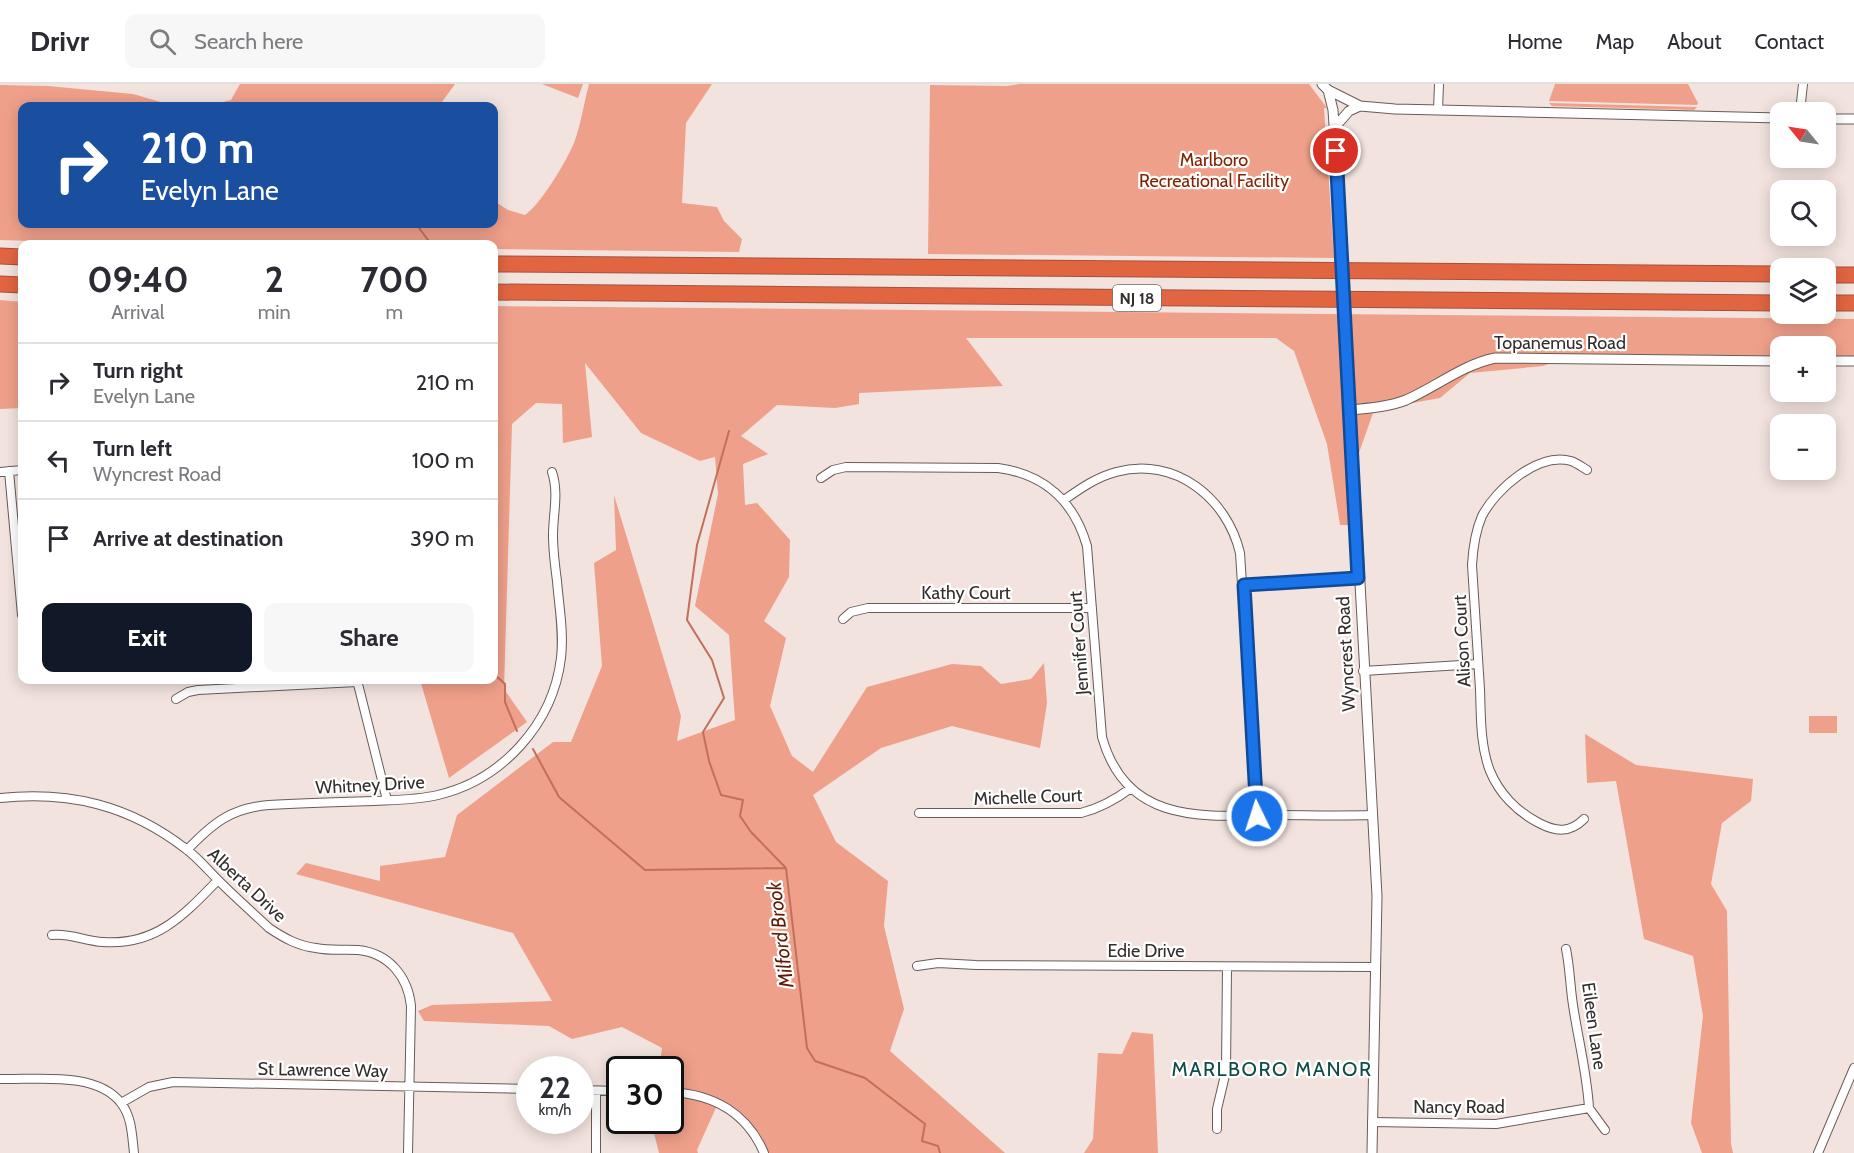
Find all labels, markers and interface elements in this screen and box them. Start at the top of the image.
search box [125,14,545,68]
text: Drivr [30,24,89,58]
icon: search [146,25,179,58]
text: Search here [194,28,303,55]
text: Home [1507,29,1563,54]
text: Map [1596,29,1634,54]
text: About [1667,29,1721,54]
text: Contact [1754,29,1824,54]
north arrow [1770,102,1836,168]
map controls [1770,102,1836,480]
text: 210 m [141,122,254,174]
pin [1310,125,1361,176]
icon: right [42,126,120,204]
icon: arrive [1319,134,1352,167]
park label: Marlboro Recreational Facility [1139,149,1289,192]
text: Evelyn Lane [141,174,279,207]
button: search [1770,180,1836,246]
text: 09:40 [87,257,189,301]
text: 2 [265,257,284,301]
text: 700 [360,257,429,301]
button: layers [1770,258,1836,324]
road number: NJ 18 [1113,285,1161,311]
text: Arrival [111,300,165,324]
text: min [258,300,291,324]
text: m [386,300,403,324]
street label: Topanemus Road [1494,332,1626,354]
button: + [1770,336,1836,402]
text: Turn right [93,357,183,384]
icon: right [42,366,75,399]
text: 210 m [416,369,474,396]
text: Evelyn Lane [93,384,195,408]
button: − [1770,414,1836,480]
text: Turn left [93,435,172,462]
icon: left [42,444,75,477]
text: 100 m [412,447,474,474]
text: Wyncrest Road [93,462,221,486]
icon: arrive [42,522,75,555]
text: Arrive at destination [93,525,283,552]
text: 390 m [410,525,474,552]
street label: Kathy Court [921,582,1011,604]
street label: Jennifer Court [1064,590,1094,697]
street label: Alison Court [1449,594,1475,688]
street label: Wyncrest Road [1332,596,1360,712]
button: Exit [42,603,252,672]
button: Share [264,603,474,672]
street label: Whitney Drive [315,771,425,799]
street label: Michelle Court [973,784,1083,810]
position arrow [1225,784,1289,848]
street label: Alberta Drive [203,843,291,927]
water label: Milford Brook [761,879,799,990]
street label: Edie Drive [1107,940,1185,962]
street label: Eileen Lane [1577,981,1611,1071]
speed limit sign: 30 [606,1056,684,1134]
district label: MARLBORO MANOR [1171,1057,1373,1081]
street label: St Lawrence Way [258,1058,388,1082]
text: 22 [539,1069,571,1106]
street label: Nancy Road [1413,1096,1505,1118]
text: km/h [539,1101,571,1119]

